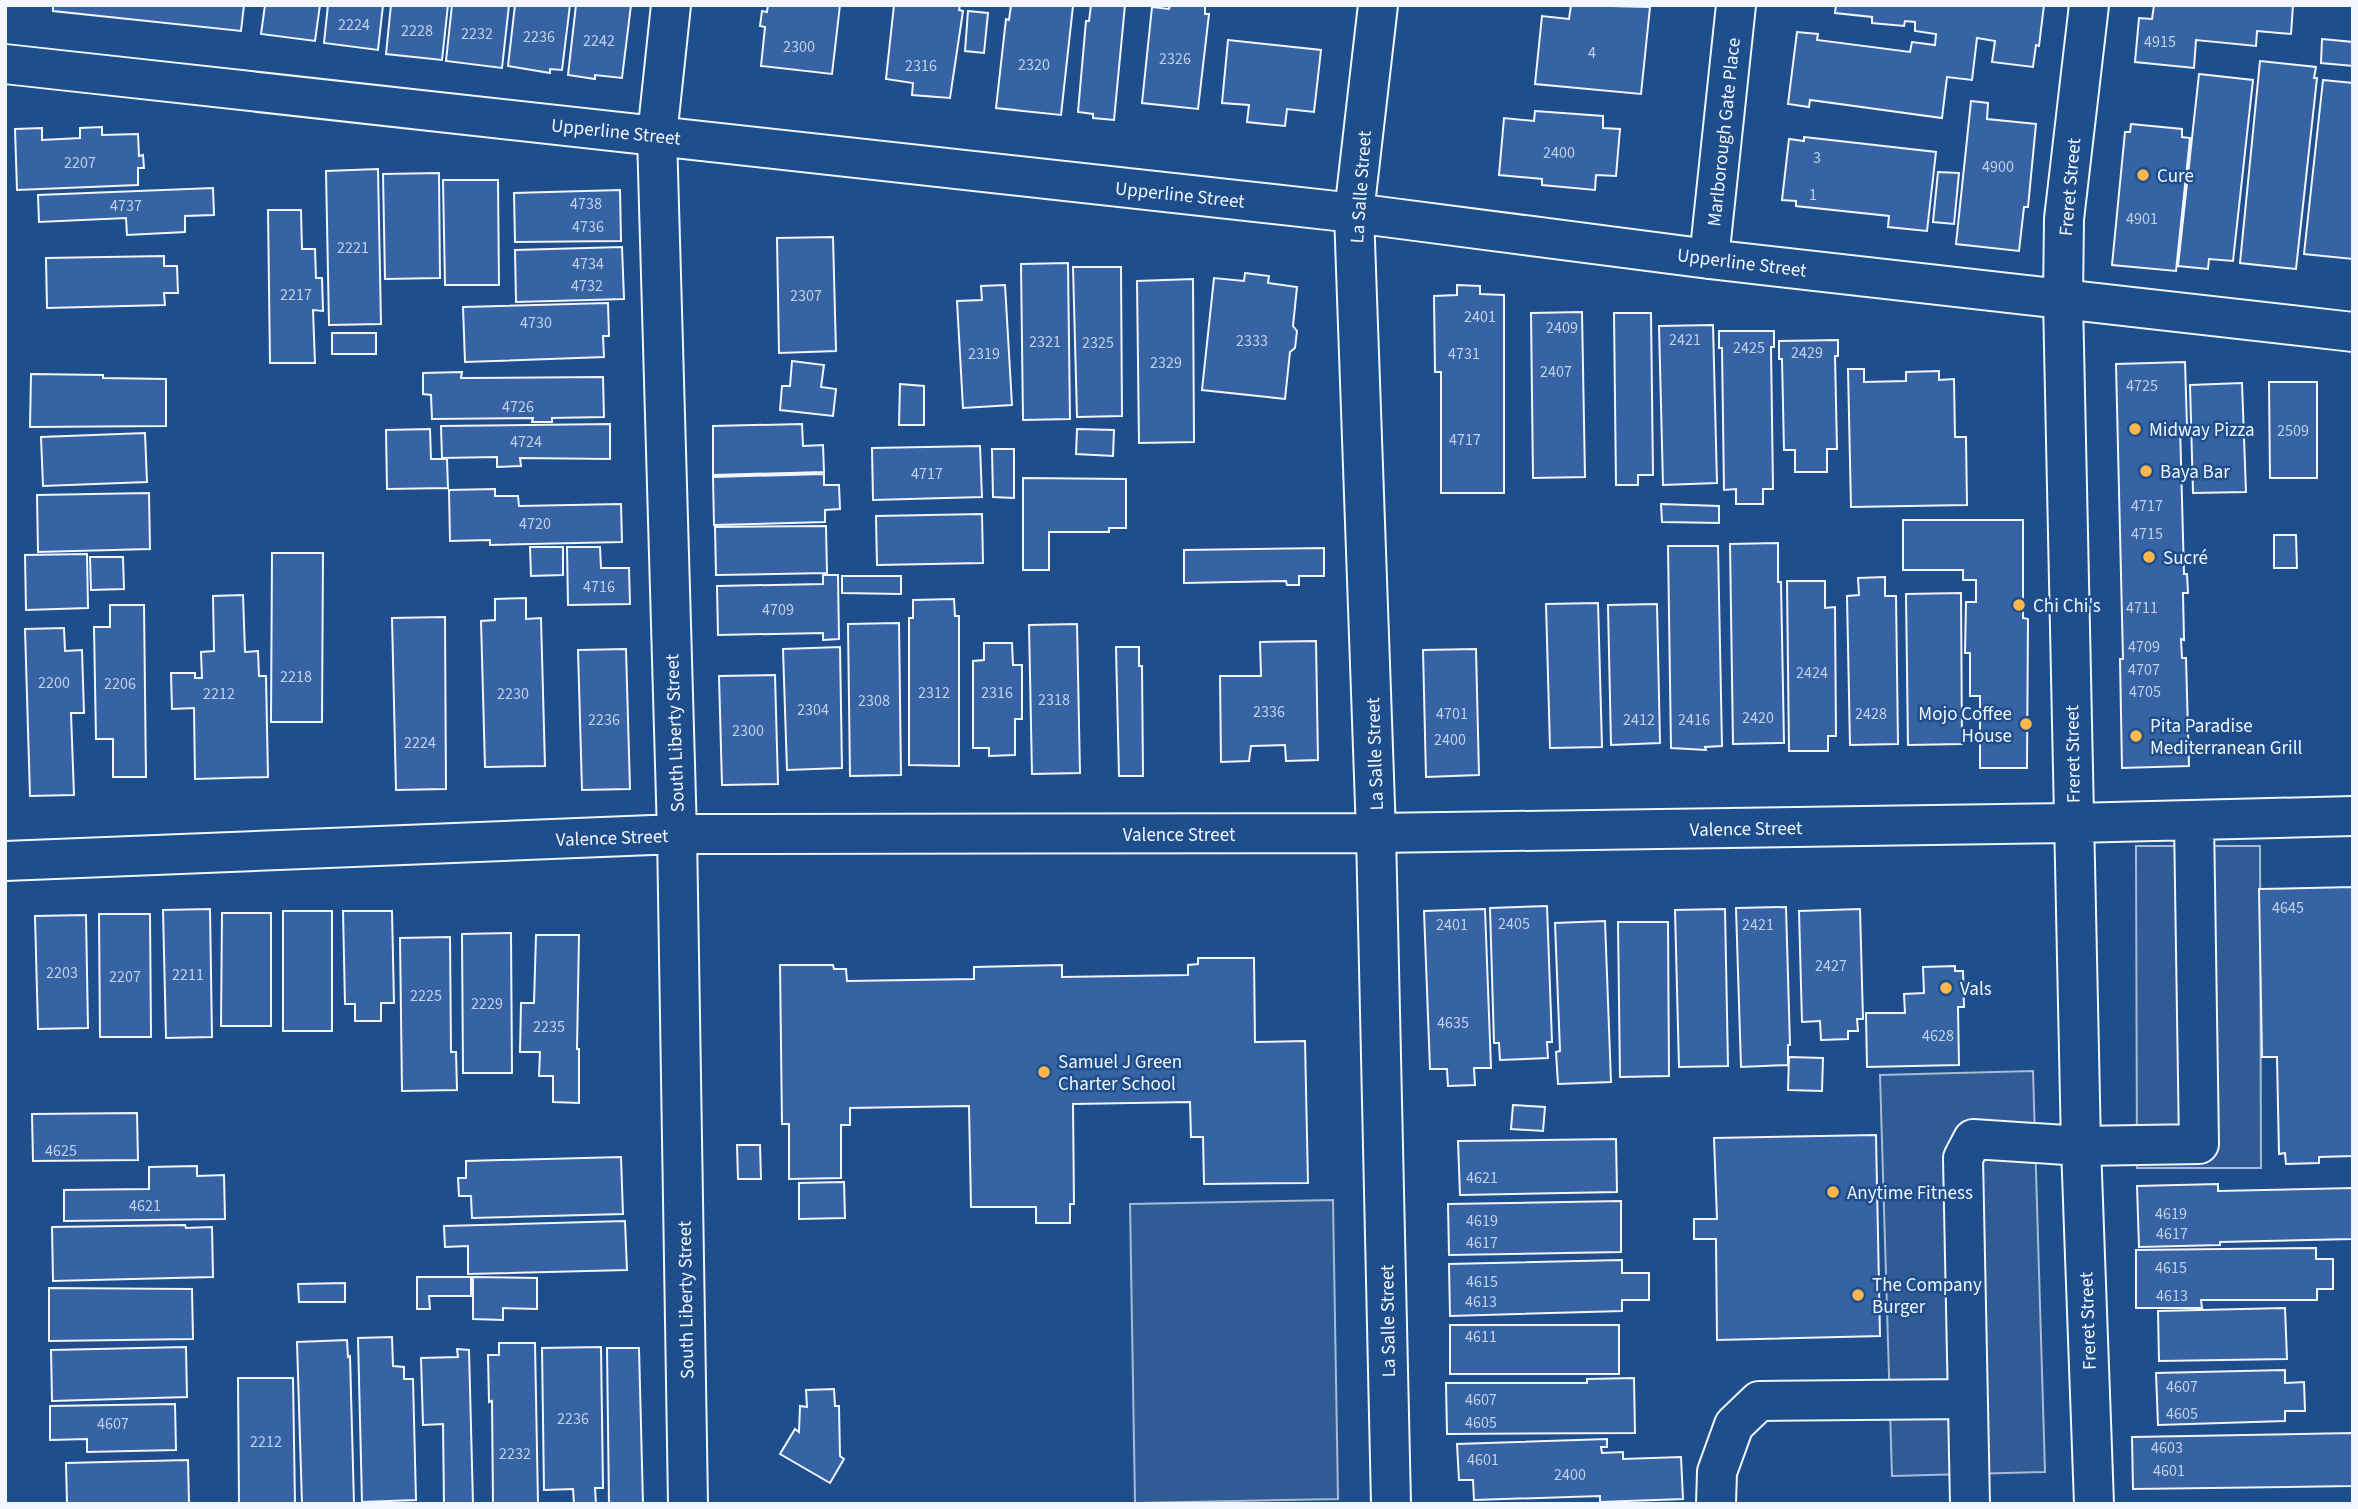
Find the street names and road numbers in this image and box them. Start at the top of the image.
street label: Marlborough Gate Place [1701,36,1748,228]
street label: Upperline Street [550,112,683,153]
street label: La Salle Street [1344,129,1379,244]
street label: Freret Street [2053,136,2088,237]
street label: Upperline Street [1114,175,1247,216]
street label: Upperline Street [1676,242,1809,285]
street label: South Liberty Street [659,653,692,813]
street label: La Salle Street [1360,697,1391,811]
street label: Freret Street [2059,704,2088,803]
street label: Valence Street [1689,815,1803,844]
street label: Valence Street [1123,822,1236,849]
street label: Valence Street [555,823,669,854]
street label: South Liberty Street [672,1220,701,1379]
street label: La Salle Street [1374,1264,1403,1378]
street label: Freret Street [2073,1271,2104,1371]

